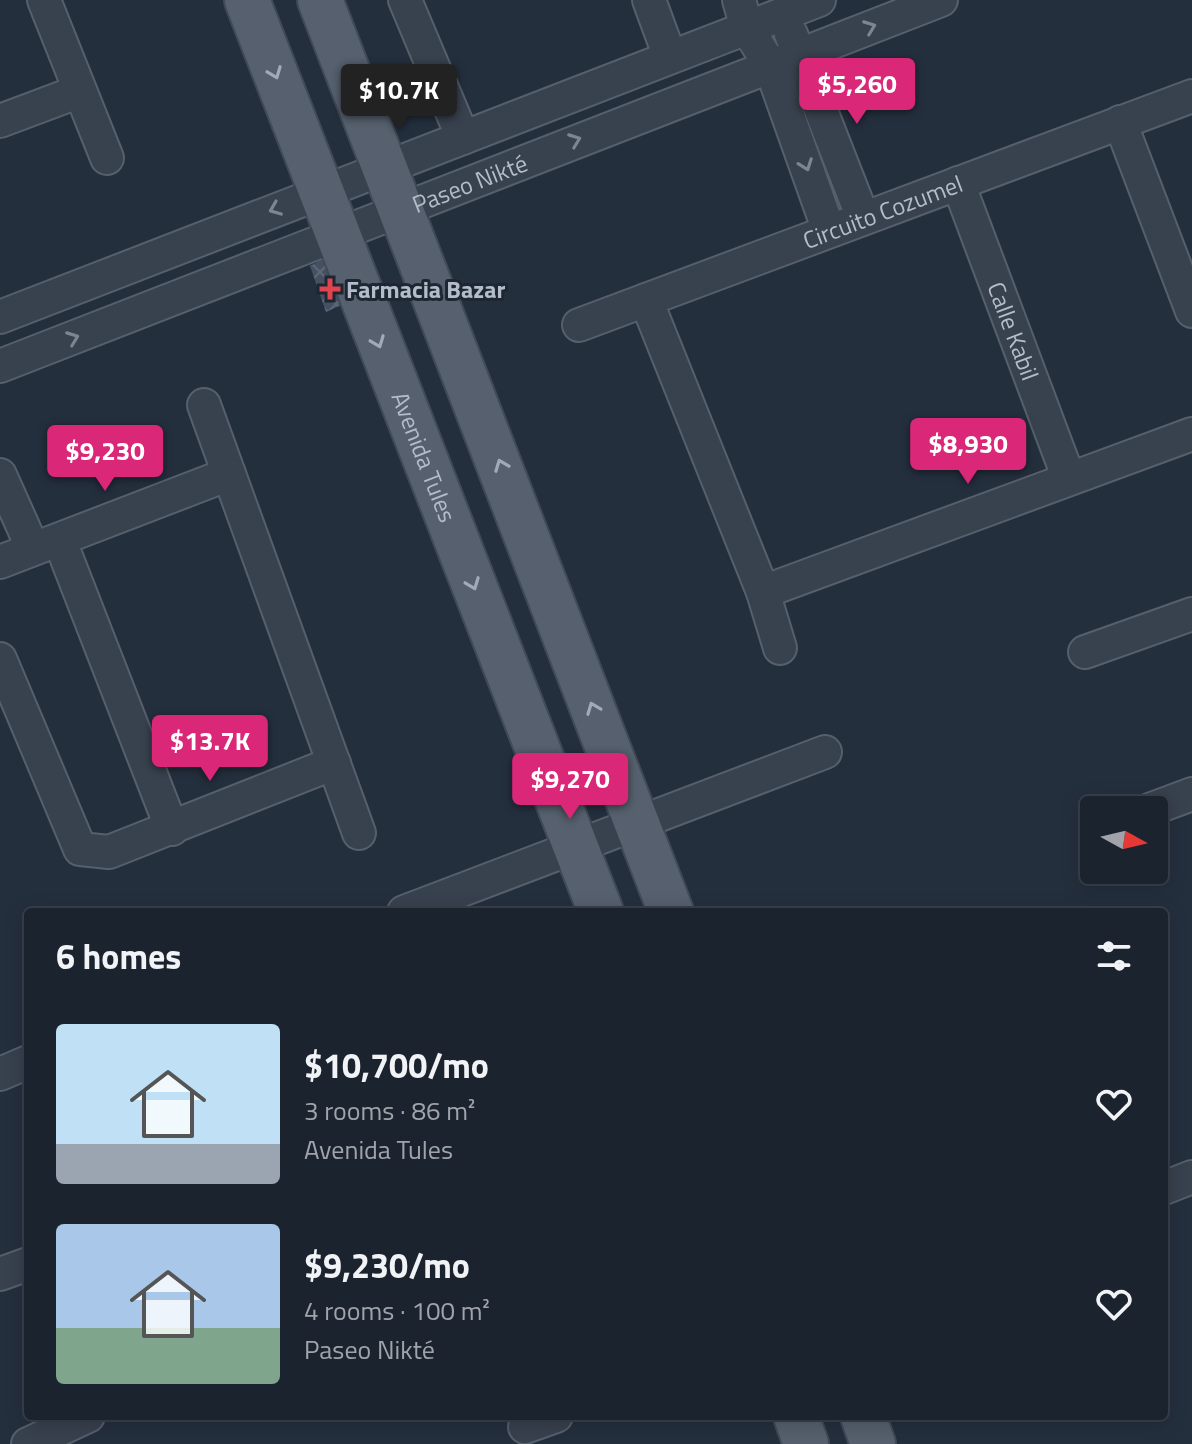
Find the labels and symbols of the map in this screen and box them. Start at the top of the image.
one-way arrow [862,20,876,37]
pin: $5,260 [792,58,922,126]
pin: $10.7K [334,64,464,132]
one-way arrow [265,65,282,79]
one-way arrow [567,134,581,150]
street label: Paseo Nikté [407,145,533,222]
one-way arrow [796,157,812,171]
street label: Circuito Cozumel [797,165,968,258]
one-way arrow [269,199,283,216]
place label: Farmacia Bazar [346,271,505,307]
street label: Calle Kabil [979,277,1048,385]
marker: Farmacia Bazar [321,280,339,298]
one-way arrow [65,331,79,348]
one-way arrow [368,334,385,348]
street label: Avenida Tules [383,386,466,527]
pin: $8,930 [903,418,1033,486]
pin: $9,230 [40,425,170,493]
one-way arrow [494,459,511,473]
one-way arrow [463,576,480,590]
one-way arrow [586,702,603,716]
pin: $13.7K [145,715,275,783]
pin: $9,270 [505,753,635,821]
north arrow [1080,796,1168,884]

